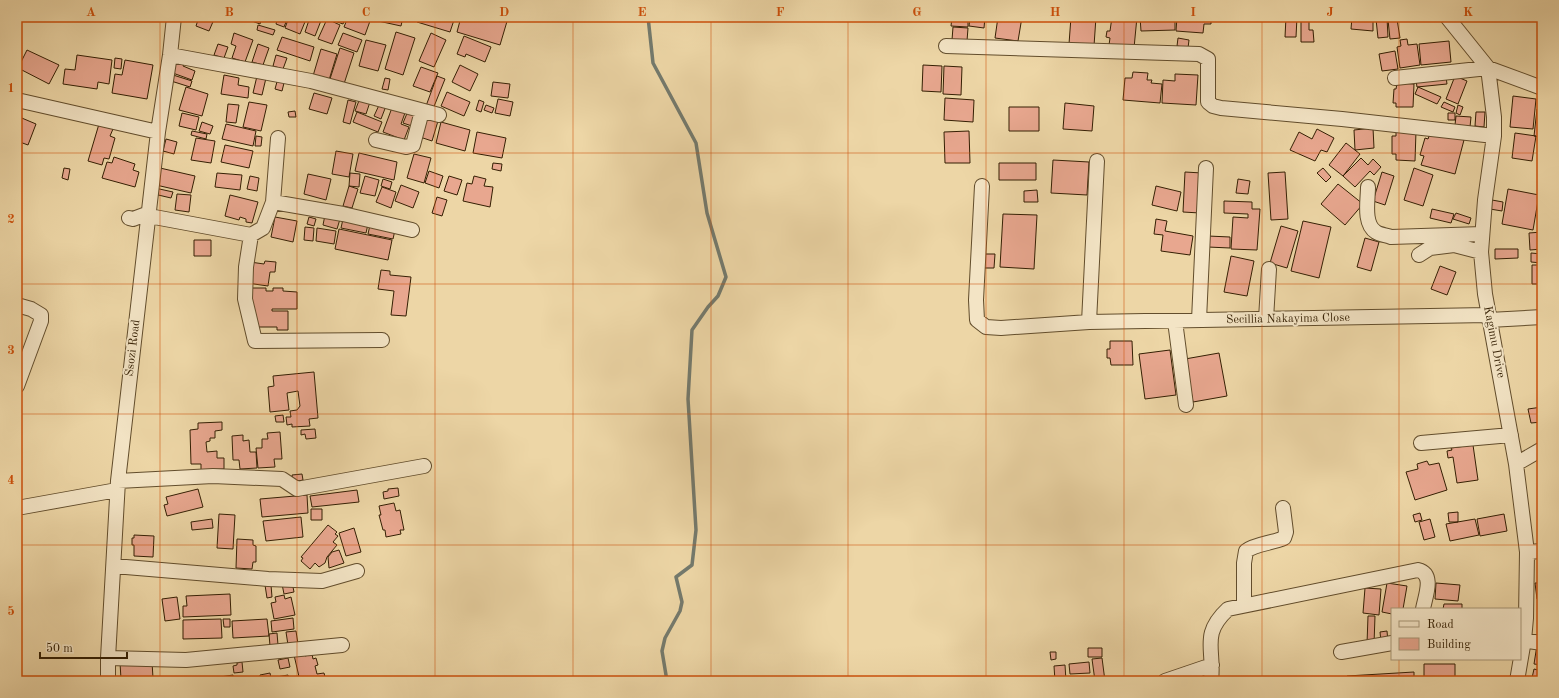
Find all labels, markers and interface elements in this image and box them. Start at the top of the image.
text: A [86,6,96,19]
text: B [224,6,234,19]
text: C [362,6,370,19]
text: D [499,6,509,19]
text: E [638,6,647,19]
text: F [776,6,785,19]
text: G [912,6,922,19]
text: H [1050,6,1061,19]
text: I [1190,6,1196,19]
text: J [1326,6,1334,19]
text: K [1463,6,1473,19]
text: 1 [7,82,15,95]
text: 2 [7,213,15,226]
street label: Kagimu Drive [1481,305,1507,379]
street label: Secillia Nakayima Close [1226,312,1351,326]
street label: Ssozi Road [124,319,142,377]
text: 3 [7,344,15,357]
text: 4 [7,474,15,487]
text: 5 [7,605,15,618]
legend [1391,608,1521,660]
text: Road [1427,619,1454,631]
scale bar [40,634,127,660]
text: Building [1427,639,1471,651]
text: 50 m [46,642,73,655]

